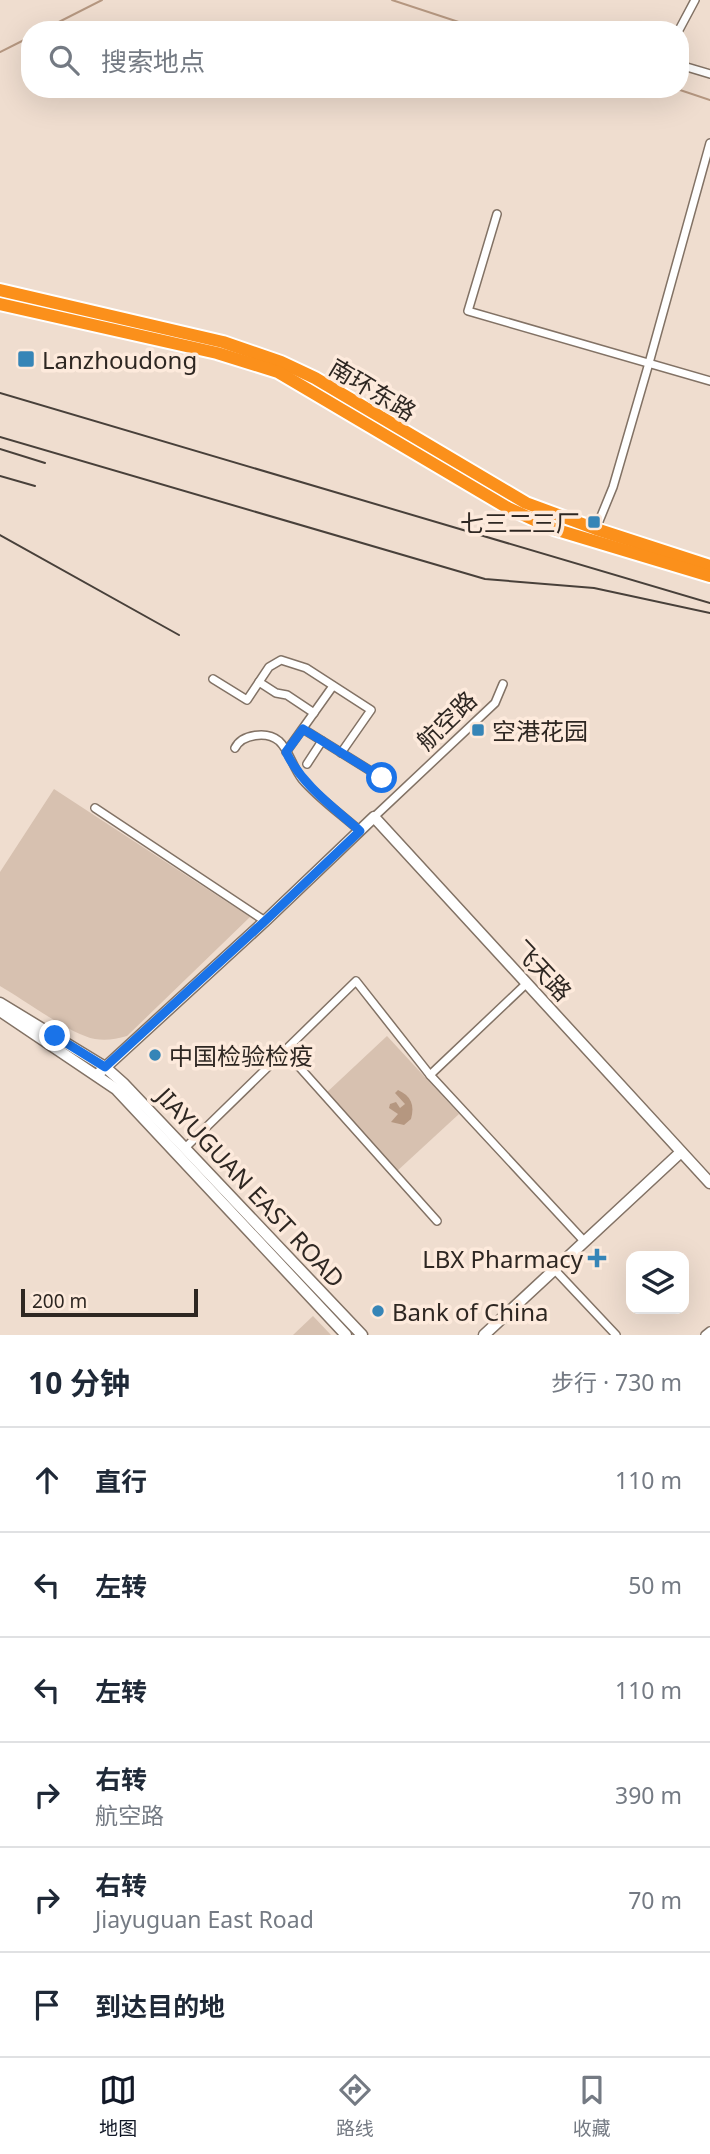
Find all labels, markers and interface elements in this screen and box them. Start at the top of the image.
search box [21,21,689,98]
icon: search [45,41,83,79]
text: 搜索地点 [101,43,205,79]
place label: Lanzhoudong [42,343,197,376]
marker: Lanzhoudong [16,349,36,369]
street label: 南环东路 [323,350,423,428]
place label: 七三二三厂 [460,506,580,539]
marker: 七三二三厂 [586,514,602,530]
street label: 航空路 [409,683,483,757]
place label: 空港花园 [492,714,588,747]
marker: 空港花园 [470,722,486,738]
route start [366,762,397,793]
street label: 飞天路 [506,932,580,1008]
route end [39,1020,70,1051]
place label: 中国检验检疫 [169,1039,313,1072]
marker: 中国检验检疫 [147,1047,163,1063]
street label: JIAYUGUAN EAST ROAD [148,1079,352,1294]
place label: LBX Pharmacy [422,1242,584,1275]
marker: LBX Pharmacy [589,1250,605,1266]
map controls [626,1251,689,1314]
button: layers [626,1251,689,1314]
scale bar [21,1286,198,1318]
text: 200 m [32,1288,87,1314]
place label: Bank of China [392,1295,548,1328]
marker: Bank of China [370,1303,386,1319]
text: 10 分钟 [28,1362,130,1403]
text: 步行 · 730 m [551,1366,682,1398]
icon: ahead [28,1461,66,1499]
text: 直行 [95,1463,147,1499]
text: 110 m [615,1464,682,1496]
icon: left [28,1566,66,1604]
text: 左转 [95,1568,147,1604]
text: 50 m [628,1569,682,1601]
icon: left [28,1671,66,1709]
text: 左转 [95,1673,147,1709]
text: 110 m [615,1674,682,1706]
text: 右转 [95,1761,147,1797]
icon: right [28,1776,66,1814]
text: 390 m [615,1779,682,1811]
text: 航空路 [95,1799,164,1831]
text: 右转 [95,1867,147,1903]
icon: right [28,1881,66,1919]
text: 70 m [628,1884,682,1916]
text: Jiayuguan East Road [95,1903,314,1935]
icon: arrive [28,1986,66,2024]
text: 到达目的地 [95,1988,225,2024]
tab: 地图 [99,2071,137,2141]
tab: 路线 [336,2071,374,2141]
tab: 收藏 [573,2071,611,2141]

